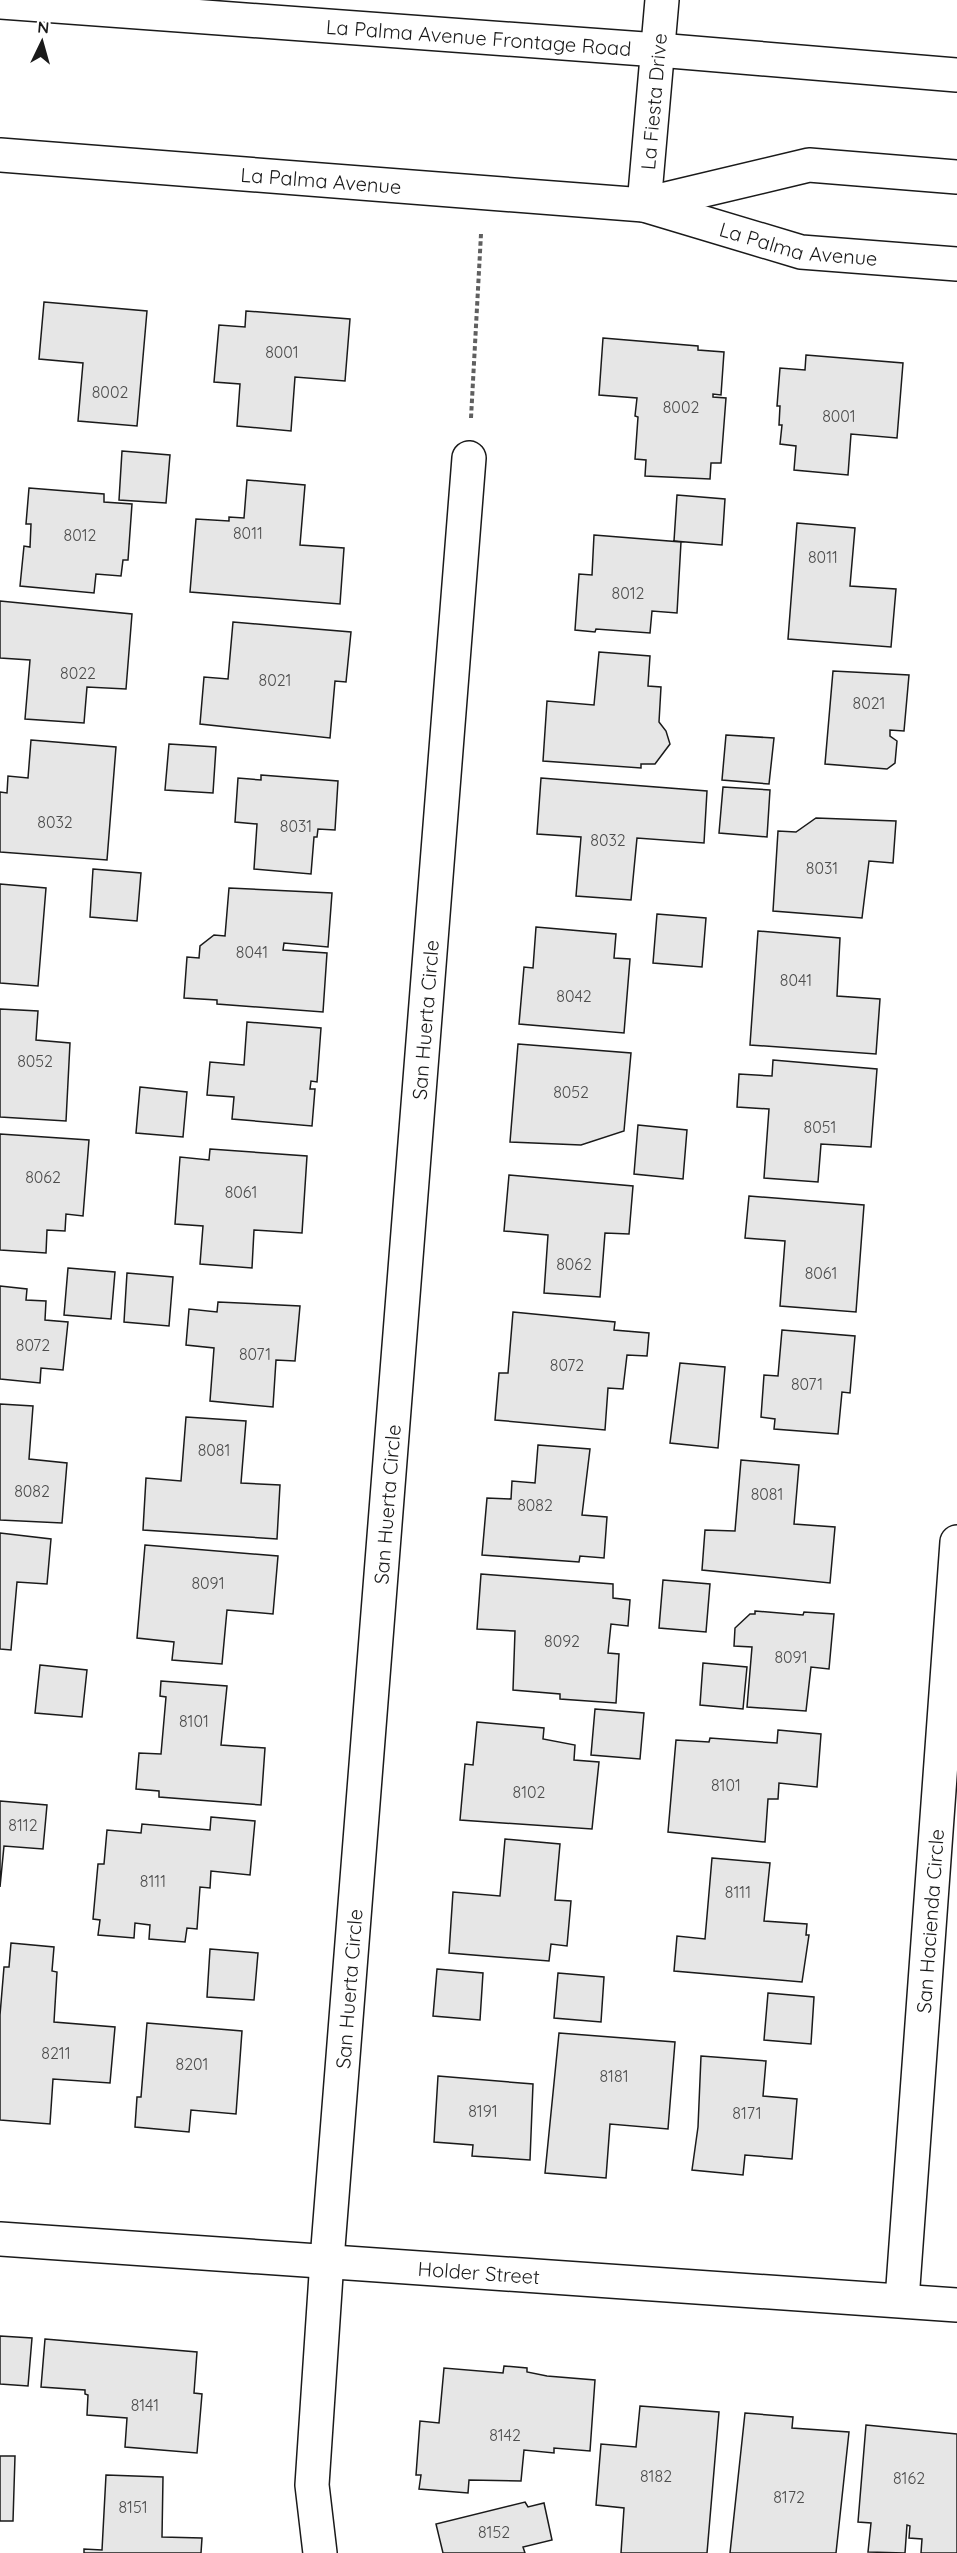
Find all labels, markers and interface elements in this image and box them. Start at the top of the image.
north arrow [12,12,72,72]
street label: La Palma Avenue Frontage Road [325,13,632,61]
text: N [37,17,50,38]
street label: La Fiesta Drive [635,32,672,171]
street label: La Palma Avenue [240,161,402,199]
street label: La Palma Avenue [717,216,878,270]
house number: 8001 [265,342,299,362]
house number: 8002 [92,382,128,402]
house number: 8002 [663,397,699,417]
house number: 8001 [822,406,856,426]
house number: 8011 [233,523,263,543]
house number: 8012 [64,525,97,545]
house number: 8011 [808,547,838,567]
house number: 8012 [612,583,645,603]
house number: 8022 [60,663,96,683]
house number: 8021 [259,670,291,690]
house number: 8021 [853,693,885,713]
house number: 8032 [37,812,73,832]
house number: 8031 [280,816,312,836]
house number: 8032 [590,830,626,850]
house number: 8031 [806,858,838,878]
street label: San Huerta Circle [406,939,443,1101]
house number: 8041 [236,942,268,962]
house number: 8041 [780,970,812,990]
house number: 8042 [556,986,592,1006]
house number: 8052 [17,1051,53,1071]
house number: 8052 [553,1082,589,1102]
house number: 8051 [804,1117,836,1137]
house number: 8062 [25,1167,61,1187]
house number: 8061 [225,1182,257,1202]
house number: 8062 [556,1254,592,1274]
house number: 8061 [805,1263,837,1283]
house number: 8072 [16,1335,50,1355]
house number: 8071 [239,1344,271,1364]
house number: 8072 [550,1355,584,1375]
house number: 8071 [791,1374,823,1394]
street label: San Huerta Circle [368,1423,405,1585]
house number: 8081 [198,1440,230,1460]
house number: 8082 [14,1481,50,1501]
house number: 8081 [751,1484,783,1504]
house number: 8082 [517,1495,553,1515]
house number: 8091 [191,1573,225,1593]
house number: 8092 [544,1631,580,1651]
house number: 8091 [774,1647,808,1667]
house number: 8101 [179,1711,209,1731]
house number: 8101 [711,1775,741,1795]
house number: 8102 [513,1782,546,1802]
house number: 8112 [8,1815,38,1835]
street label: San Hacienda Circle [910,1828,949,2014]
house number: 8111 [140,1871,166,1891]
house number: 8111 [725,1882,751,1902]
street label: San Huerta Circle [330,1908,367,2070]
house number: 8211 [41,2043,71,2063]
house number: 8201 [176,2054,208,2074]
house number: 8181 [599,2066,629,2086]
house number: 8191 [468,2101,498,2121]
house number: 8171 [732,2103,762,2123]
street label: Holder Street [417,2255,541,2289]
house number: 8141 [131,2395,159,2415]
house number: 8142 [489,2425,521,2445]
house number: 8182 [640,2466,672,2486]
house number: 8162 [893,2468,925,2488]
house number: 8172 [773,2487,805,2507]
house number: 8151 [118,2497,148,2517]
house number: 8152 [478,2522,510,2542]

